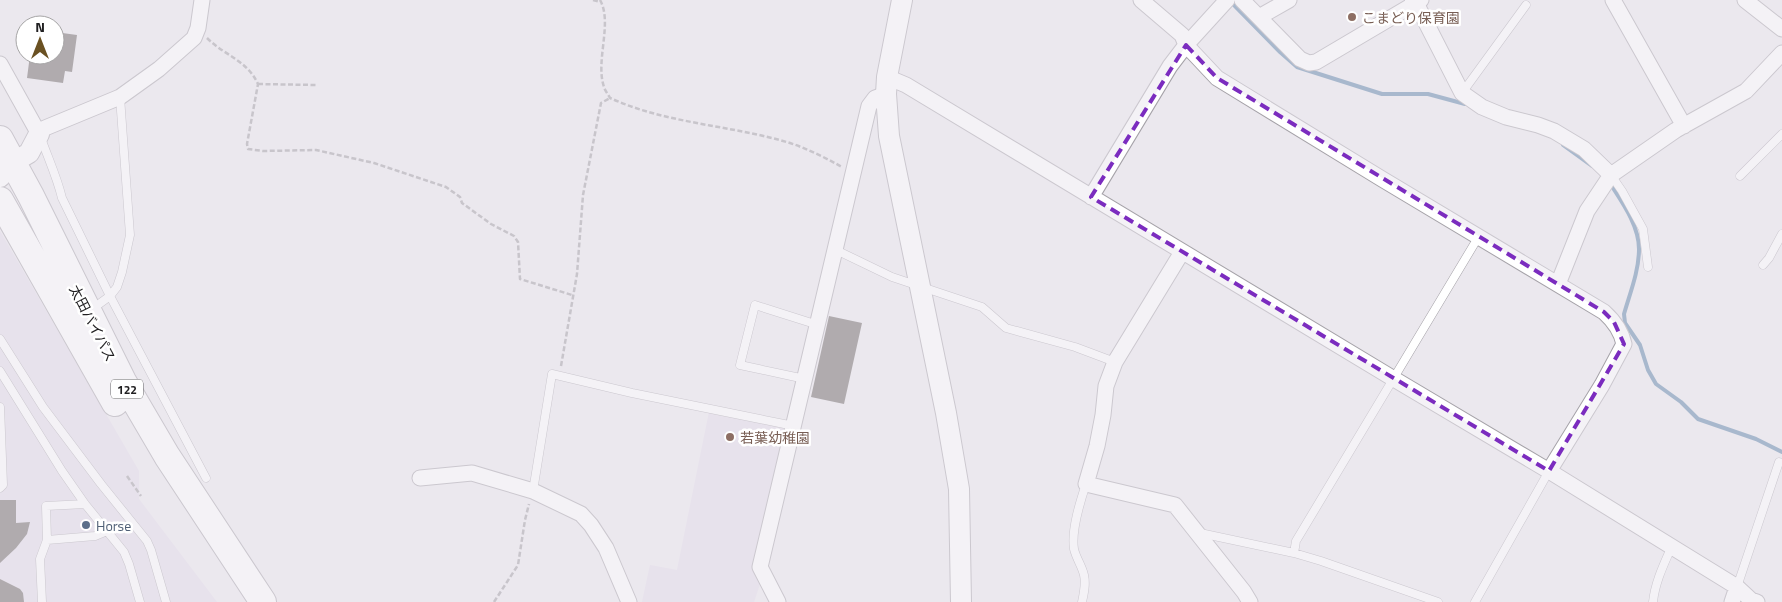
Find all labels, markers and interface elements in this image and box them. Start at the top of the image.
place label: こまどり保育園 [1362,7,1460,28]
marker: こまどり保育園 [1346,11,1358,23]
north arrow [15,15,65,65]
text: N [35,16,45,37]
street label: 太田バイパス [65,281,121,365]
road number: 122 [111,379,143,398]
place label: 若葉幼稚園 [740,427,810,448]
marker: 若葉幼稚園 [724,431,736,443]
place label: Horse [96,515,131,536]
marker: Horse [80,519,92,531]

